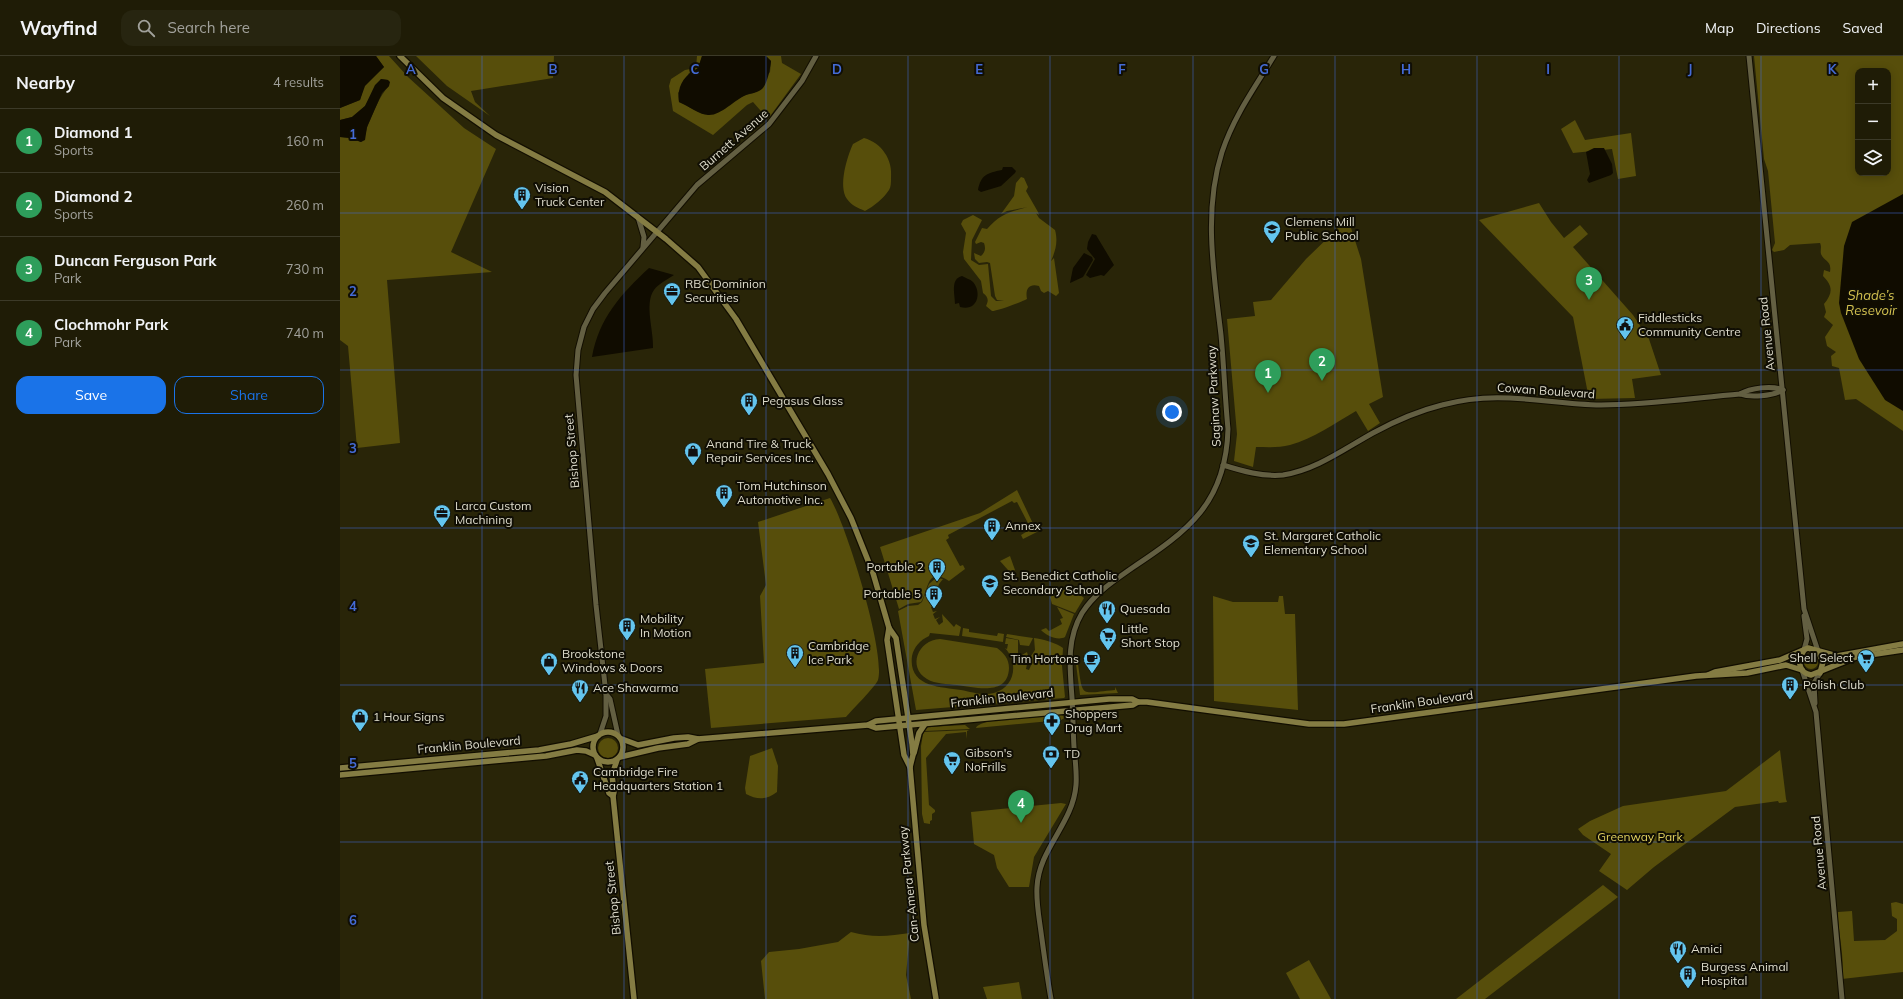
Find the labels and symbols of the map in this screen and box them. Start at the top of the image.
text: A [406,61,416,77]
text: B [549,61,558,77]
text: C [691,61,700,77]
text: D [832,61,842,77]
text: E [975,61,983,77]
text: F [1118,61,1126,77]
text: G [1259,61,1269,77]
text: H [1401,61,1411,77]
text: I [1546,61,1550,77]
text: J [1688,61,1692,77]
text: K [1828,61,1838,77]
street label: Burnett Avenue [696,106,771,174]
text: 1 [349,126,357,142]
place label: Vision Truck Center [535,180,605,209]
building icon: Vision Truck Center [512,185,532,210]
place label: Clemens Mill Public School [1285,214,1359,243]
school or university icon: Clemens Mill Public School [1262,219,1282,244]
pin: 3 [1576,267,1602,300]
place label: RBC Dominion Securities [685,276,766,305]
office icon: RBC Dominion Securities [662,281,682,306]
text: 2 [349,283,357,299]
water label: Shade’s Resevoir [1845,287,1898,318]
street label: Avenue Road [1755,296,1778,372]
place label: Fiddlesticks Community Centre [1638,310,1741,339]
public building icon: Fiddlesticks Community Centre [1615,315,1635,340]
street label: Saginaw Parkway [1203,344,1224,447]
pin: 2 [1309,348,1335,381]
pin: 1 [1255,360,1281,393]
street label: Cowan Boulevard [1496,380,1596,401]
building icon: Pegasus Glass [739,391,759,416]
place label: Pegasus Glass [762,393,843,408]
your location [1162,402,1182,422]
street label: Bishop Street [561,413,582,489]
place label: Anand Tire & Truck Repair Services Inc. [706,436,814,465]
text: 3 [349,440,357,456]
shop icon: Anand Tire & Truck Repair Services Inc. [683,441,703,466]
place label: Tom Hutchinson Automotive Inc. [737,478,827,507]
building icon: Tom Hutchinson Automotive Inc. [714,483,734,508]
place label: Larca Custom Machining [455,498,532,527]
office icon: Larca Custom Machining [432,503,452,528]
building icon: Annex [982,516,1002,541]
place label: Annex [1005,518,1041,533]
place label: St. Margaret Catholic Elementary School [1264,528,1381,557]
school or university icon: St. Margaret Catholic Elementary School [1241,533,1261,558]
building icon: Portable 2 [927,557,947,582]
place label: Portable 2 [867,559,924,574]
place label: St. Benedict Catholic Secondary School [1003,568,1117,597]
school or university icon: St. Benedict Catholic Secondary School [980,573,1000,598]
building icon: Portable 5 [924,584,944,609]
place label: Portable 5 [864,586,921,601]
text: 4 [349,598,357,614]
restaurant icon: Quesada [1097,599,1117,624]
place label: Quesada [1120,601,1170,616]
place label: Mobility In Motion [640,611,691,640]
building icon: Mobility In Motion [617,616,637,641]
place label: Little Short Stop [1121,621,1180,650]
supermarket icon: Little Short Stop [1098,626,1118,651]
place label: Cambridge Ice Park [808,638,869,667]
building icon: Cambridge Ice Park [785,643,805,668]
place label: Brookstone Windows & Doors [562,646,663,675]
supermarket icon: Shell Select [1856,648,1876,673]
cafe icon: Tim Hortons [1082,649,1102,674]
place label: Shell Select [1790,650,1853,665]
shop icon: Brookstone Windows & Doors [539,651,559,676]
place label: Tim Hortons [1011,651,1079,666]
building icon: Polish Club [1780,675,1800,700]
place label: Polish Club [1803,677,1864,692]
restaurant icon: Ace Shawarma [570,678,590,703]
place label: Ace Shawarma [593,680,679,695]
street label: Franklin Boulevard [950,685,1054,710]
street label: Franklin Boulevard [1370,687,1474,716]
place label: Shoppers Drug Mart [1065,706,1122,735]
shop icon: 1 Hour Signs [350,707,370,732]
place label: 1 Hour Signs [373,709,444,724]
pharmacy icon: Shoppers Drug Mart [1042,711,1062,736]
street label: Franklin Boulevard [417,733,521,756]
bank icon: TD [1041,744,1061,769]
place label: Gibson's NoFrills [965,745,1012,774]
place label: TD [1064,746,1080,761]
supermarket icon: Gibson's NoFrills [942,750,962,775]
text: 5 [349,755,357,771]
place label: Cambridge Fire Headquarters Station 1 [593,764,723,793]
public building icon: Cambridge Fire Headquarters Station 1 [570,769,590,794]
pin: 4 [1008,790,1034,823]
street label: Avenue Road [1808,815,1829,891]
street label: Can-Amera Parkway [895,825,922,943]
park label: Greenway Park [1597,829,1683,844]
street label: Bishop Street [601,860,624,936]
text: 6 [349,912,357,928]
restaurant icon: Amici [1668,939,1688,964]
place label: Amici [1691,941,1722,956]
place label: Burgess Animal Hospital [1701,959,1788,988]
building icon: Burgess Animal Hospital [1678,964,1698,989]

